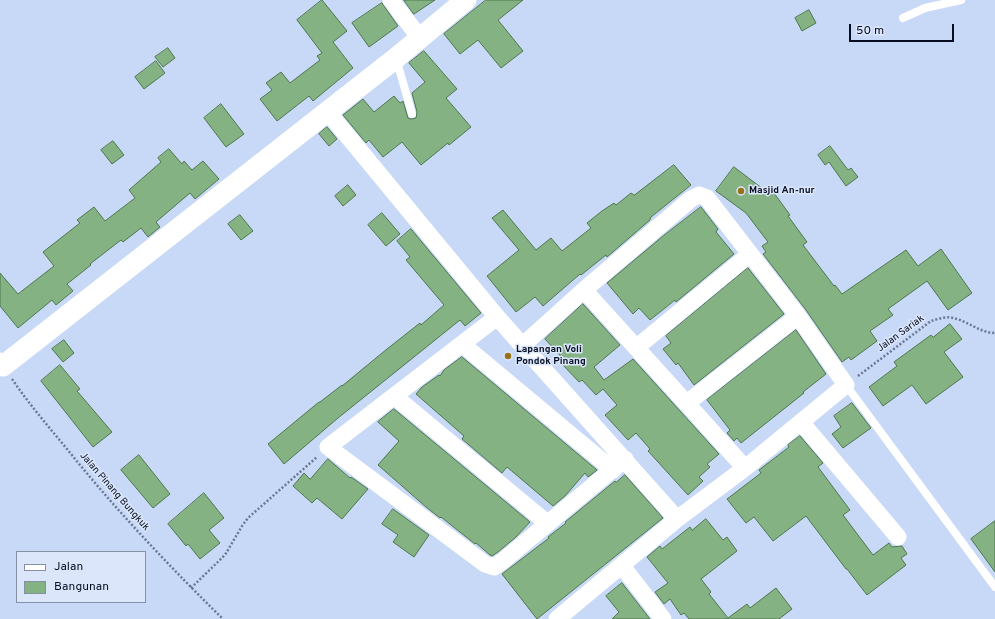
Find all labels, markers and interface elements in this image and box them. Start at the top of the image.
scale bar [851,16,956,42]
text: 50 m [856,23,884,39]
place label: Masjid An-nur [749,185,815,197]
marker: Masjid An-nur [736,186,746,196]
street label: Jalan Sariak [875,313,927,355]
place label: Lapangan Voli Pondok Pinang [516,344,586,368]
marker: Lapangan Voli Pondok Pinang [503,351,513,361]
street label: Jalan Pinang Bungkuk [77,450,151,534]
legend [16,551,146,603]
text: Jalan [54,559,83,575]
text: Bangunan [54,579,109,595]

